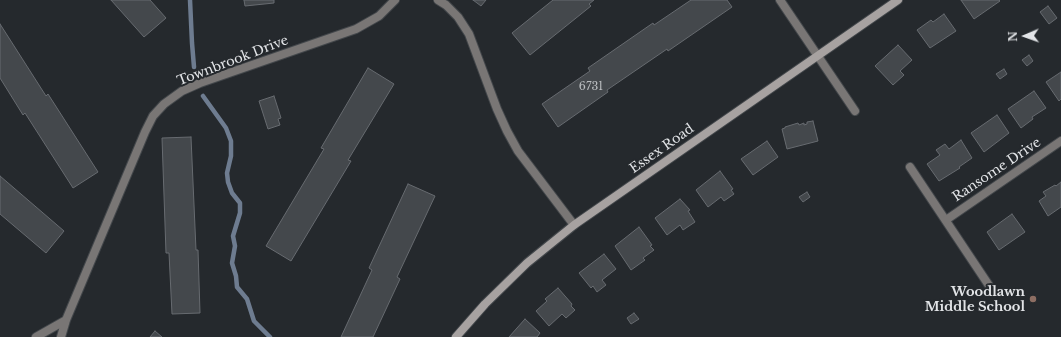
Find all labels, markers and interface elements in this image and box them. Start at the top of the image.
north arrow [1005,16,1045,56]
text: N [1006,31,1020,42]
street label: Townbrook Drive [175,33,291,89]
house number: 6731 [579,80,603,94]
street label: Essex Road [627,121,697,177]
street label: Ransome Drive [950,135,1044,205]
place label: Woodlawn Middle School [925,284,1025,315]
marker: Woodlawn Middle School [1028,294,1038,304]

